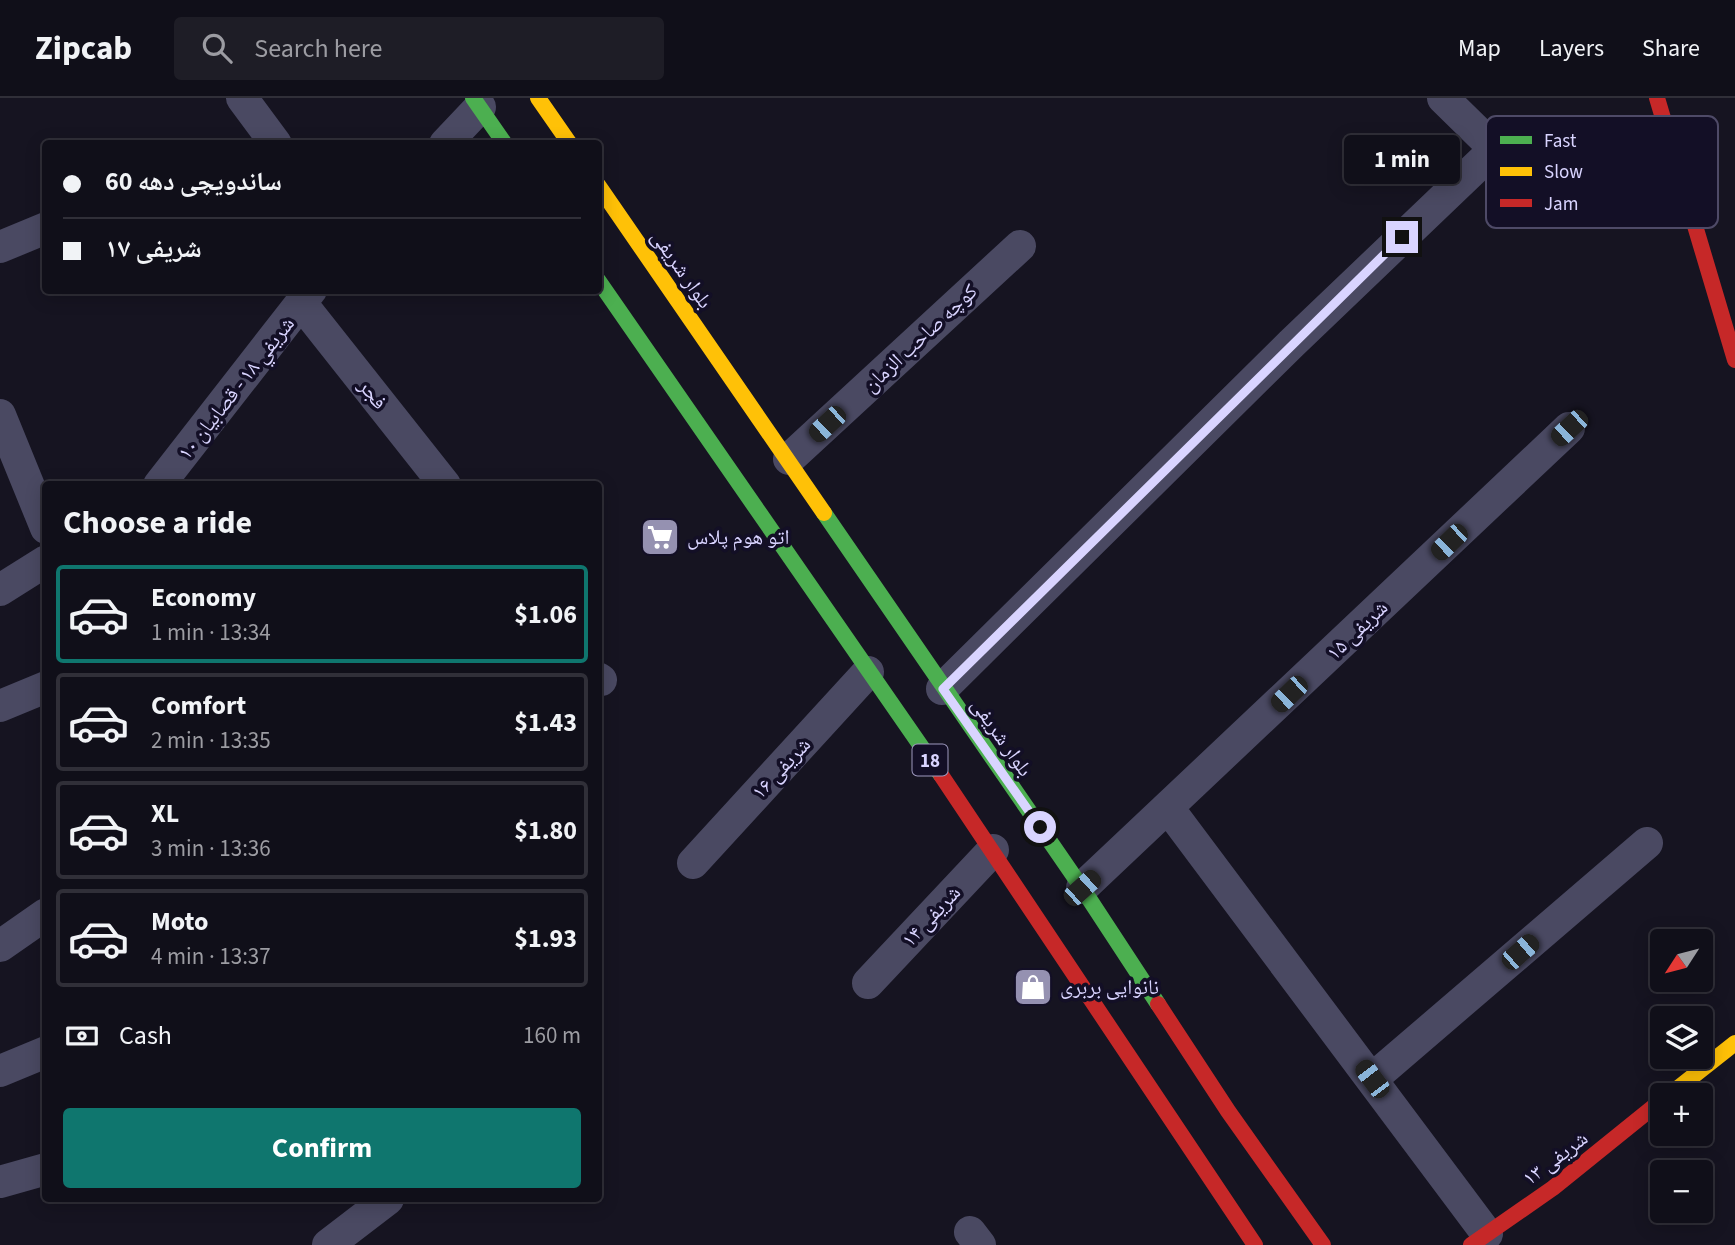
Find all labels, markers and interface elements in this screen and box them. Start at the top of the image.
search box [174,17,664,80]
text: Zipcab [35,25,132,72]
icon: search [198,29,236,67]
text: Search here [254,30,382,67]
text: Map [1458,31,1501,66]
text: Layers [1539,31,1604,66]
text: Share [1642,31,1700,66]
legend [1486,116,1718,228]
text: Fast [1544,128,1577,155]
callout: 1 min [1344,136,1460,184]
text: 1 min [1374,143,1430,176]
text: Slow [1544,159,1583,186]
text: ساندویچی دهه 60 [105,163,282,200]
text: Jam [1544,191,1578,218]
route end [1386,221,1418,253]
street label: بلوار شریفی [644,223,720,315]
text: شریفی ۱۷ [105,230,202,267]
street label: کوچه صاحب الزمان [856,277,984,399]
street label: شريفي ۱۸ - قصابیان ۱۰ [170,310,303,467]
street label: فجر [351,372,394,416]
car [805,402,850,446]
car [1547,406,1592,450]
text: Choose a ride [63,500,252,546]
supermarket icon: اتو هوم پلاس [639,516,681,558]
car [1427,520,1472,564]
place label: اتو هوم پلاس [687,522,789,552]
text: Economy [151,579,256,616]
icon: car [67,583,130,646]
street label: شریفی ۱۵ [1320,593,1394,667]
text: $1.06 [514,596,577,633]
text: 1 min · 13:34 [151,616,271,649]
car [1267,672,1312,716]
text: Comfort [151,687,246,724]
icon: car [67,691,130,754]
street label: بلوار شریفی [964,691,1040,783]
text: $1.43 [514,704,577,741]
text: 2 min · 13:35 [151,724,271,757]
street label: شریفی ۱۶ [744,730,818,806]
road number: 18 [912,744,948,776]
text: XL [151,795,179,832]
icon: car [67,799,130,862]
route start [1024,811,1056,843]
text: $1.80 [514,812,577,849]
text: 3 min · 13:36 [151,832,271,865]
car [1060,866,1105,910]
street label: شریفی ۱۴ [894,878,968,954]
text: Moto [151,903,208,940]
icon: car [67,907,130,970]
text: $1.93 [514,920,577,957]
north arrow [1650,929,1713,992]
map controls [1650,929,1713,1223]
car [1498,930,1543,974]
text: 4 min · 13:37 [151,940,271,973]
shop icon: نانوایی بربری [1012,966,1054,1008]
place label: نانوایی بربری [1060,972,1159,1002]
button: layers [1650,1006,1713,1069]
icon: cash [63,1017,101,1055]
text: Cash [119,1017,172,1054]
text: 160 m [523,1019,581,1052]
car [1351,1056,1394,1102]
button: + [1650,1083,1713,1146]
button: Confirm [63,1108,581,1188]
street label: شریفی ۱۳ [1516,1123,1594,1193]
button: − [1650,1160,1713,1223]

